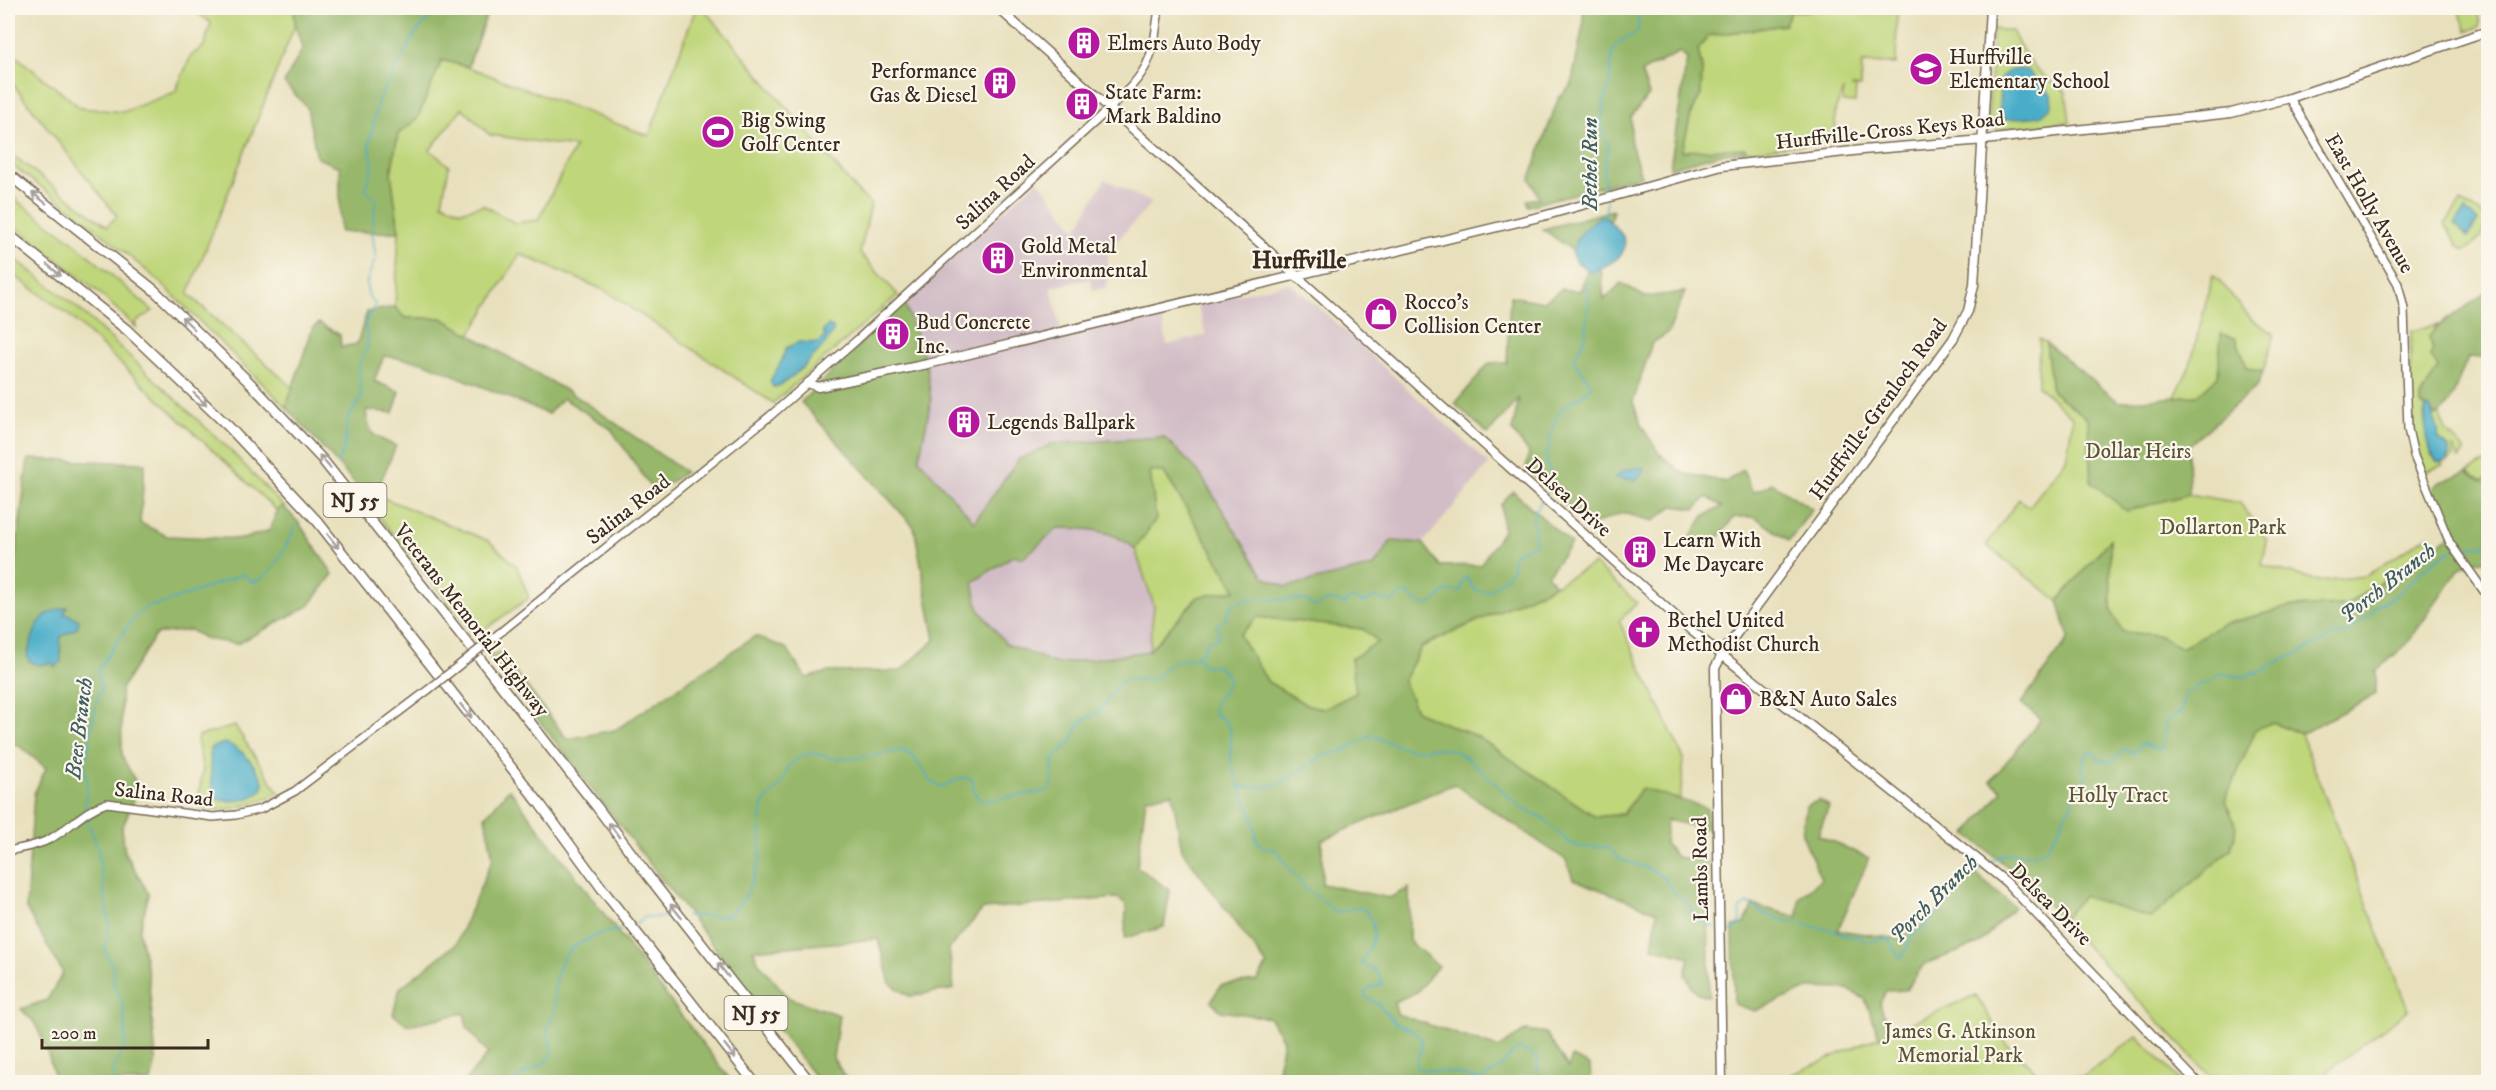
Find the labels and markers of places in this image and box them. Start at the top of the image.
building icon: Elmers Auto Body [1066,25,1102,61]
place label: Elmers Auto Body [1107,31,1262,57]
place label: Hurffville Elementary School [1949,45,2110,95]
school or university icon: Hurffville Elementary School [1908,51,1944,87]
place label: Performance Gas & Diesel [869,59,978,109]
building icon: Performance Gas & Diesel [982,65,1018,101]
place label: State Farm: Mark Baldino [1105,80,1221,130]
building icon: State Farm: Mark Baldino [1064,86,1100,122]
place label: Big Swing Golf Center [741,108,840,158]
sports icon: Big Swing Golf Center [700,114,736,150]
place label: Gold Metal Environmental [1021,234,1148,284]
building icon: Gold Metal Environmental [980,240,1016,276]
place label: Rocco's Collision Center [1404,290,1541,340]
shop icon: Rocco's Collision Center [1363,296,1399,332]
place label: Bud Concrete Inc. [916,310,1031,360]
building icon: Bud Concrete Inc. [875,316,911,352]
building icon: Legends Ballpark [946,404,982,440]
place label: Legends Ballpark [987,410,1136,436]
place label: Learn With Me Daycare [1663,528,1764,578]
building icon: Learn With Me Daycare [1622,534,1658,570]
place label: Bethel United Methodist Church [1667,608,1819,658]
church icon: Bethel United Methodist Church [1626,614,1662,650]
shop icon: B&N Auto Sales [1718,681,1754,717]
place label: B&N Auto Sales [1759,687,1897,713]

